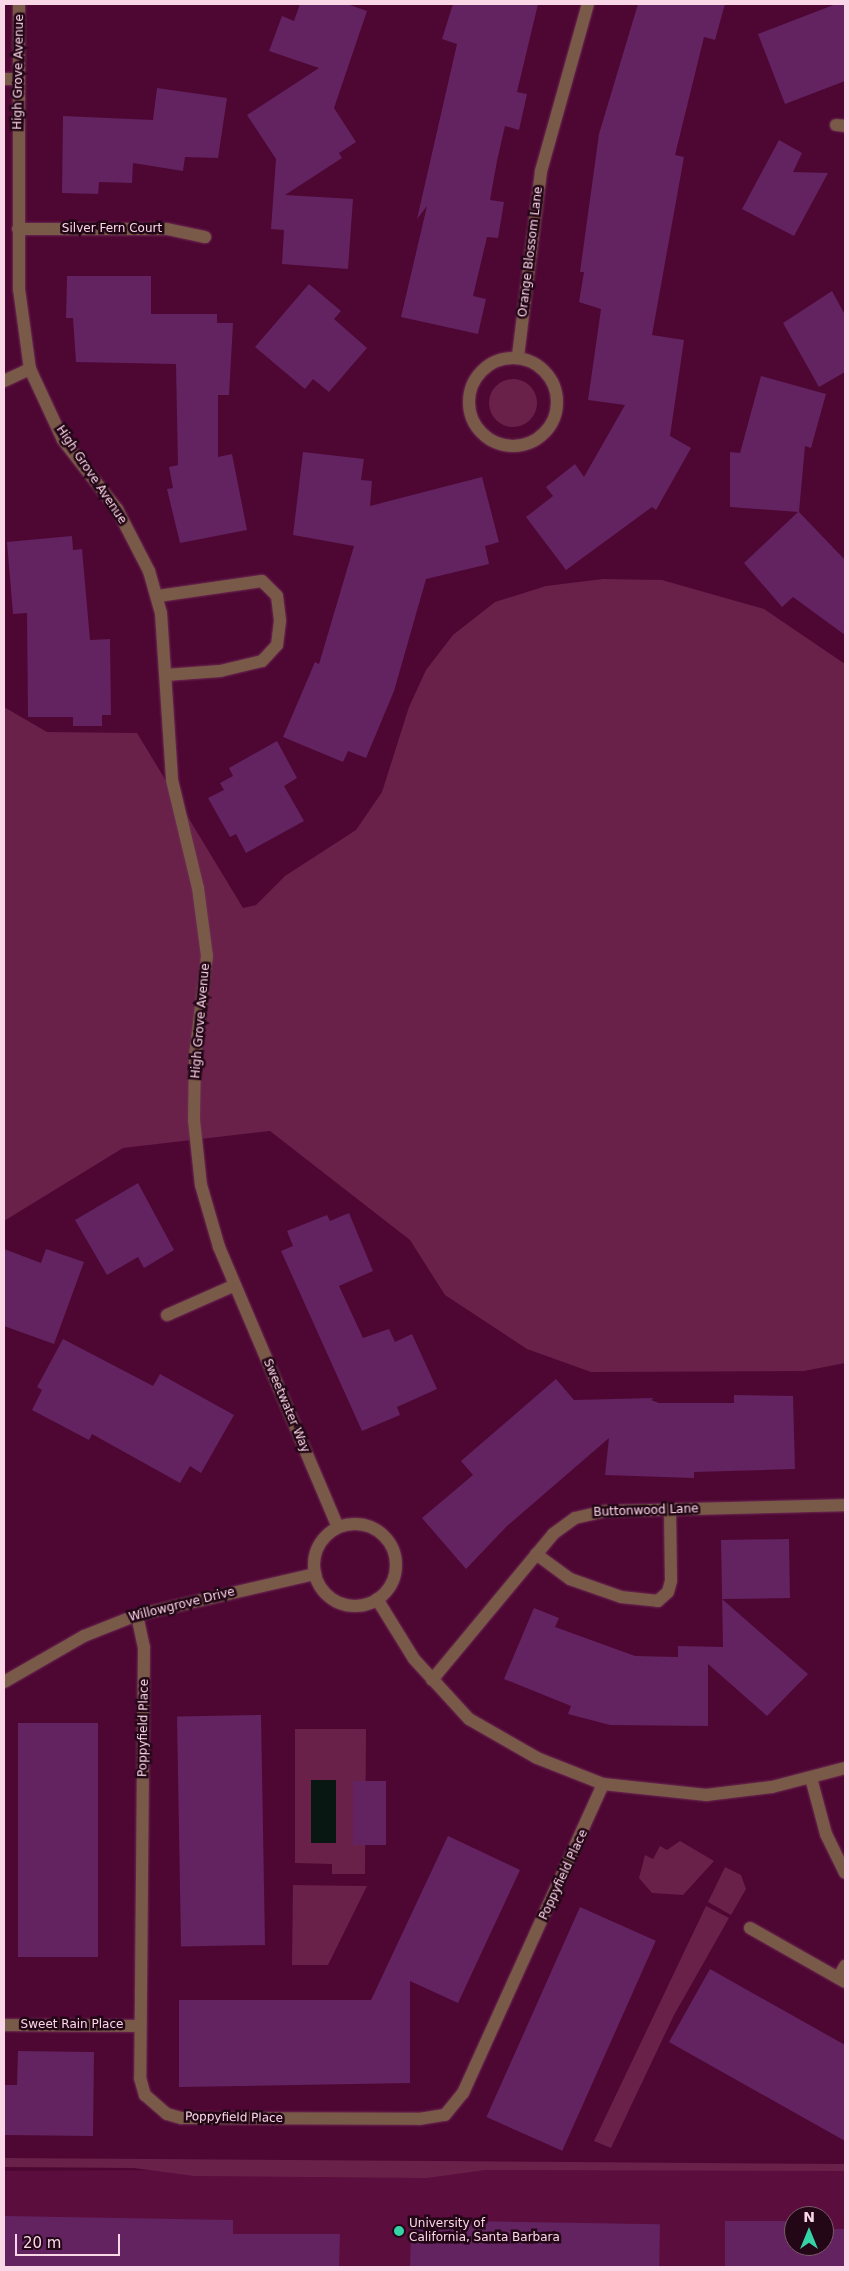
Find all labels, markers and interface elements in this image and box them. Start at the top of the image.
street label: High Grove Avenue [11,14,27,130]
street label: Orange Blossom Lane [516,186,546,318]
street label: Silver Fern Court [62,222,162,236]
street label: High Grove Avenue [53,423,129,527]
street label: High Grove Avenue [189,963,213,1079]
street label: Sweetwater Way [260,1357,312,1455]
street label: Buttonwood Lane [593,1502,699,1520]
street label: Willowgrove Drive [128,1585,236,1625]
street label: Poppyfield Place [136,1679,152,1777]
street label: Poppyfield Place [537,1828,591,1922]
street label: Sweet Rain Place [21,2018,123,2032]
street label: Poppyfield Place [185,2110,283,2126]
north arrow [784,2206,834,2256]
text: N [803,2209,815,2225]
place label: University of California, Santa Barbara [409,2217,560,2245]
scale bar [18,2224,122,2256]
marker: University of California, Santa Barbara [393,2225,405,2237]
text: 20 m [23,2234,61,2252]

